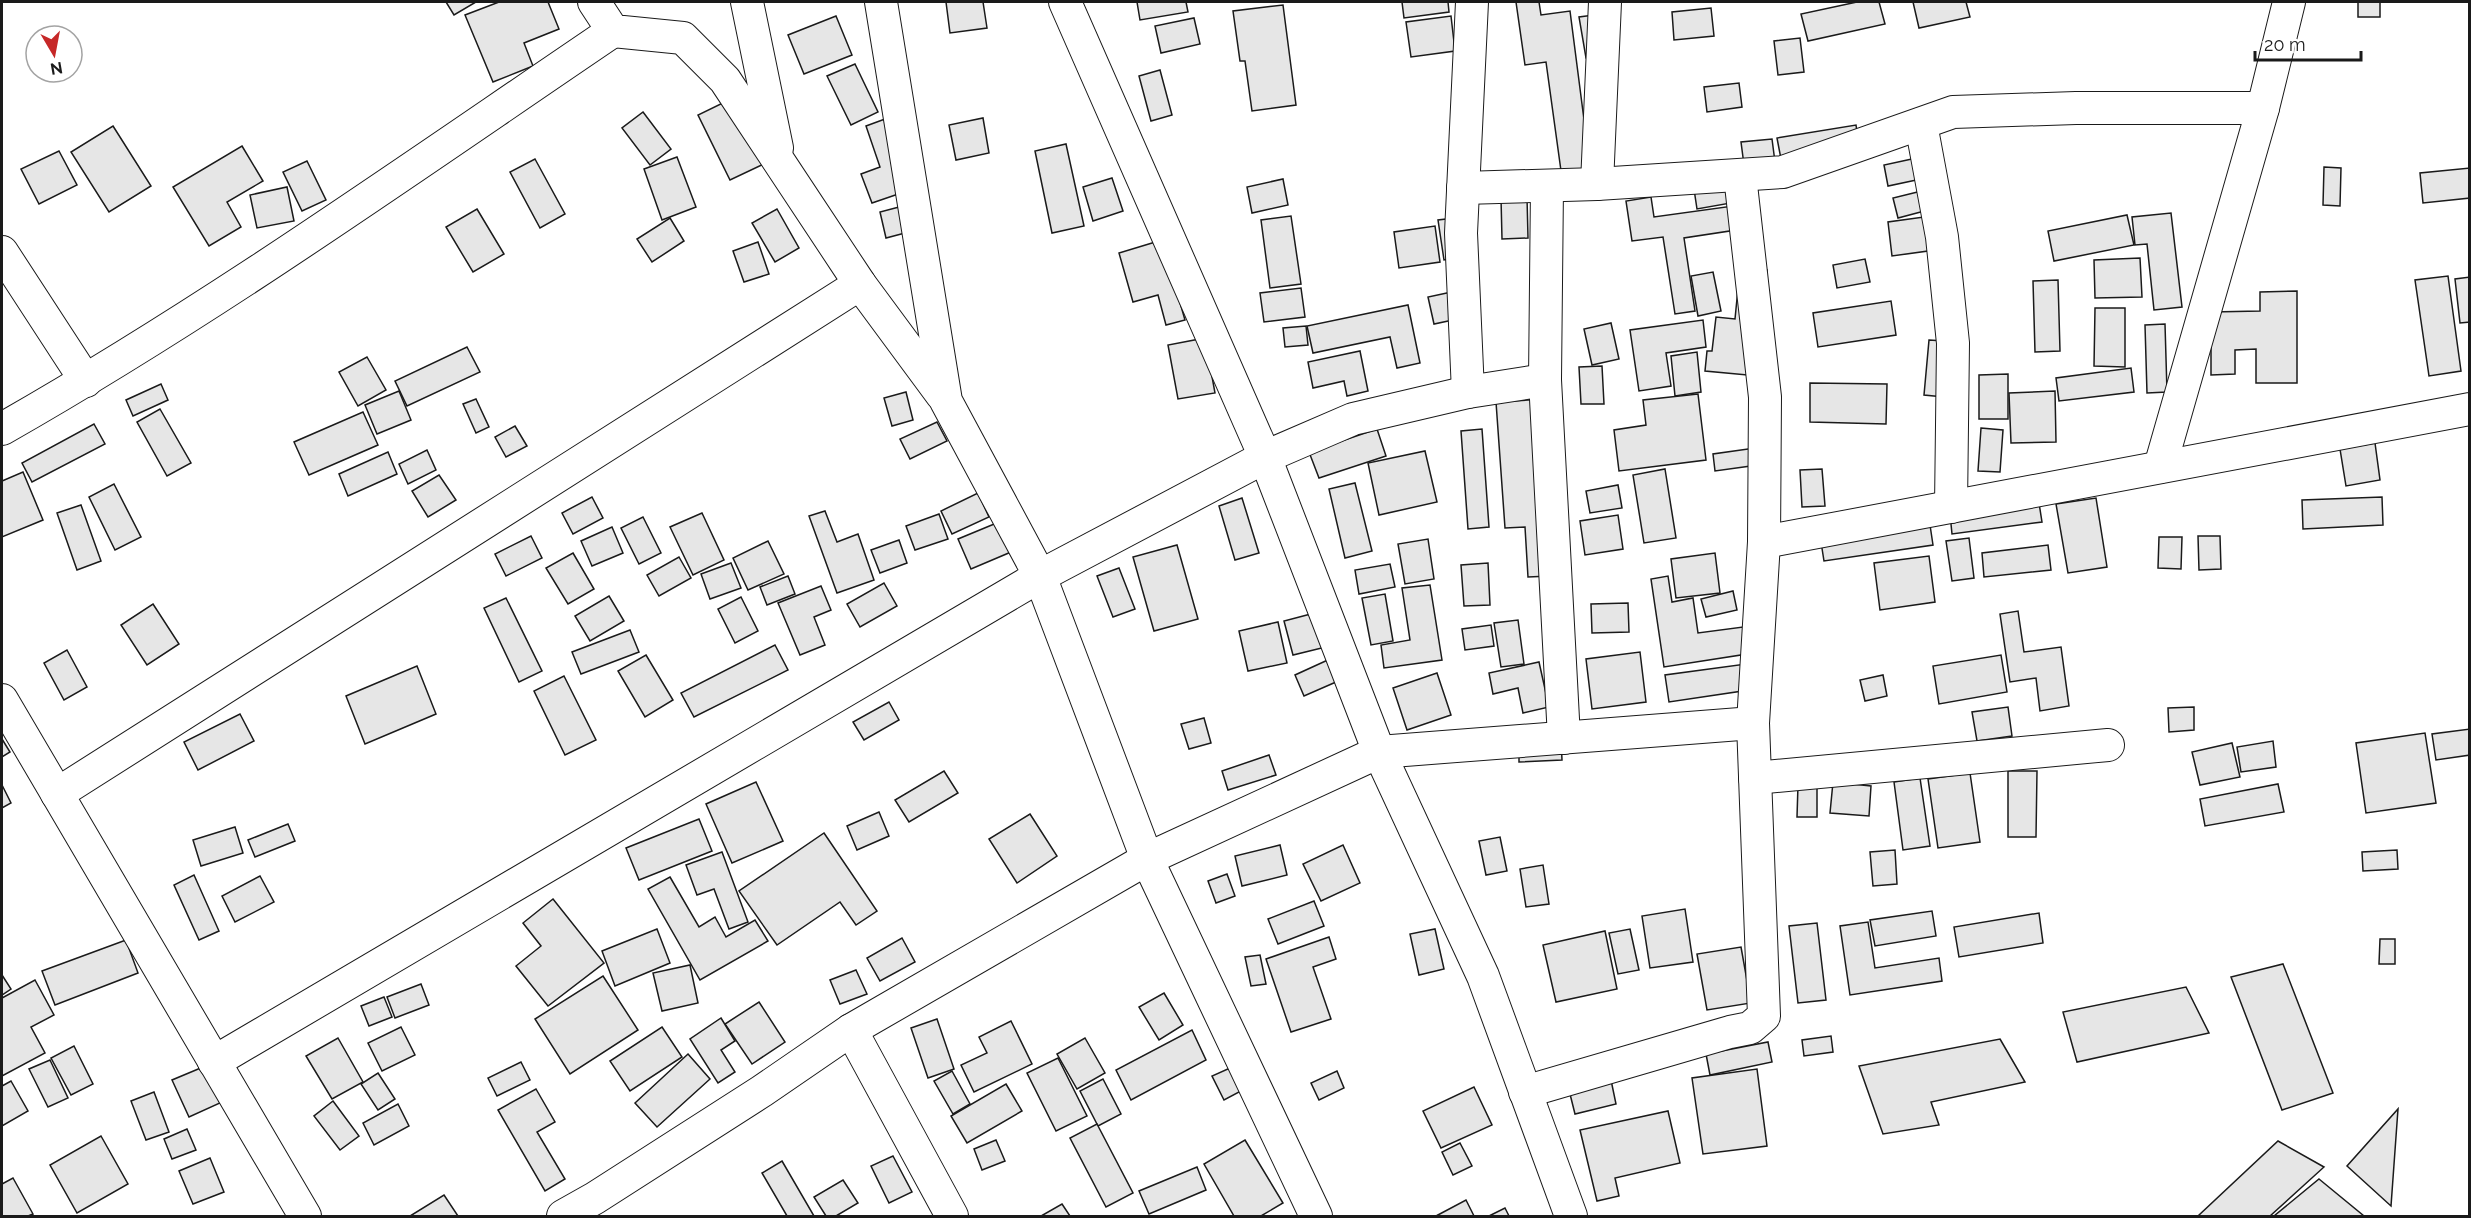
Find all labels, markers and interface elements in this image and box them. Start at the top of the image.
north arrow [24,24,84,84]
scale bar [2255,24,2362,62]
text: 20 m [2264,34,2306,55]
text: N [49,58,64,79]

